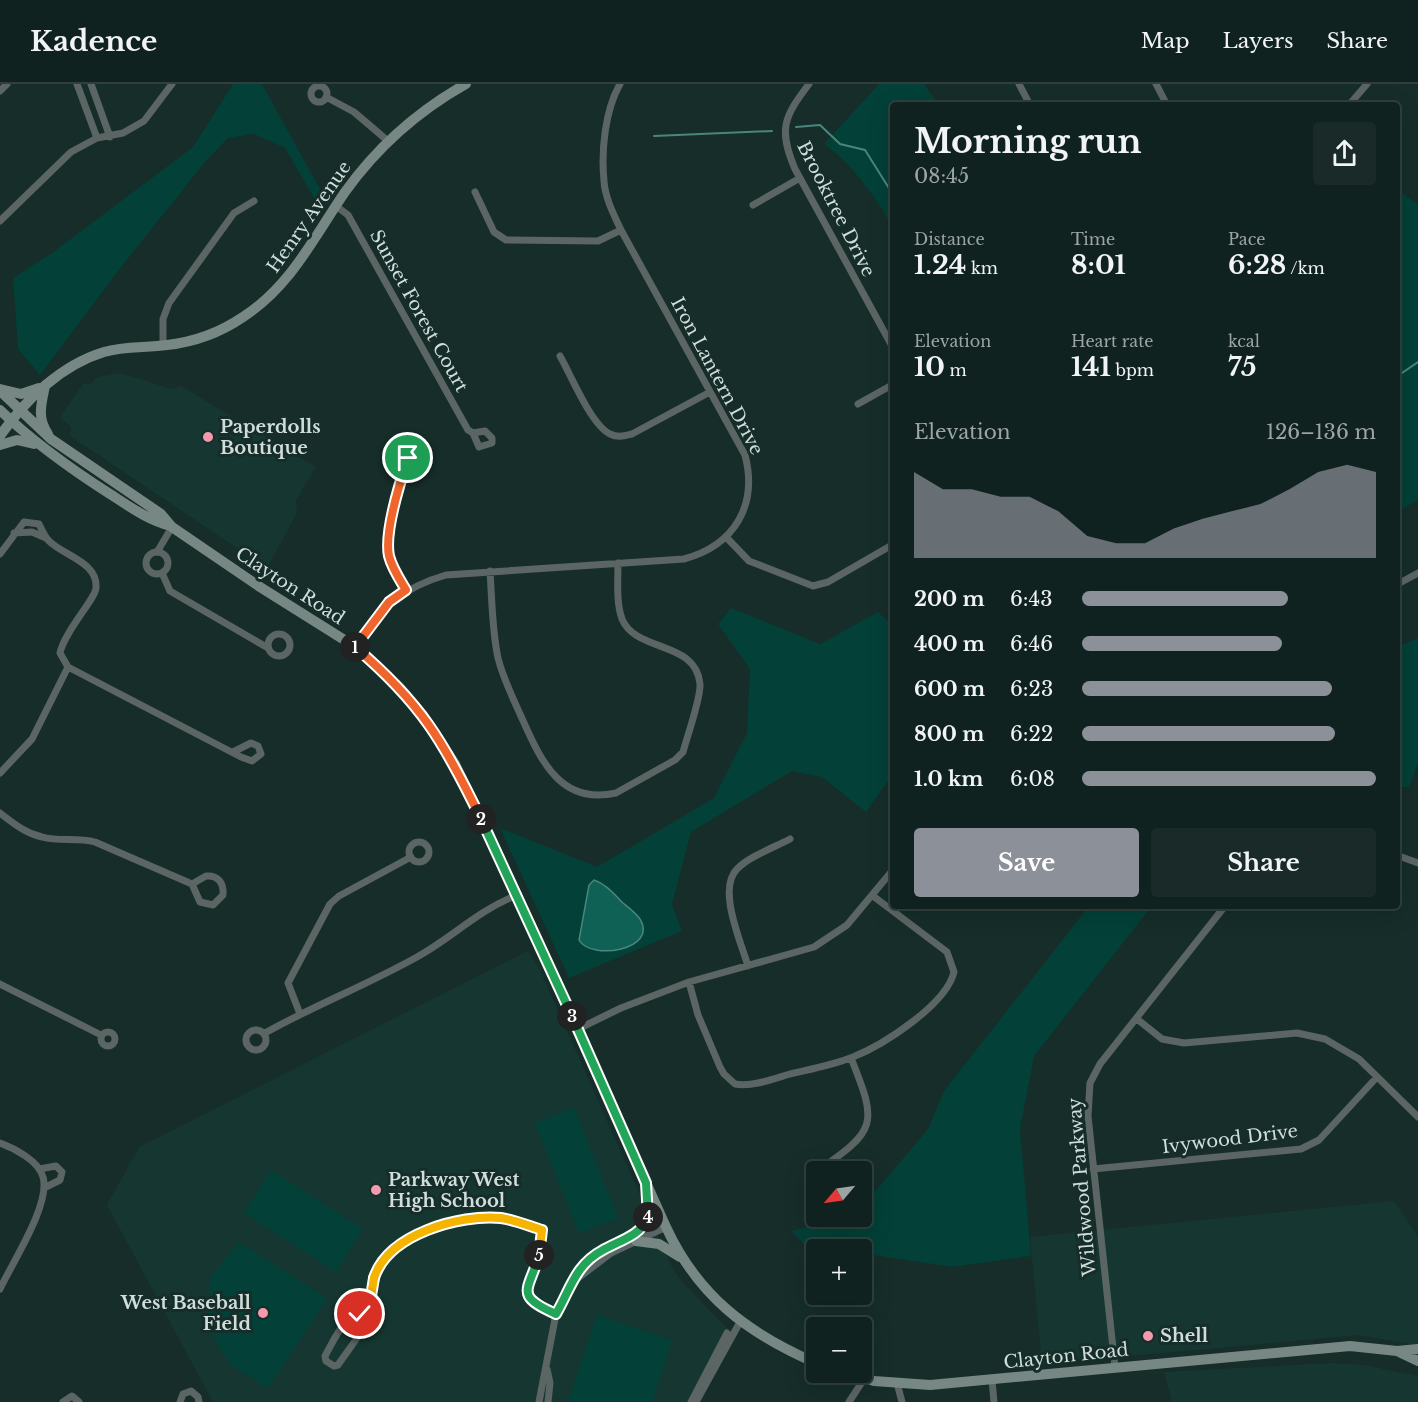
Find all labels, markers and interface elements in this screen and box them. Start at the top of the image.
text: Kadence [30,24,157,59]
text: Map [1141,28,1190,54]
text: Layers [1223,28,1294,54]
text: Share [1327,28,1388,54]
text: Morning run [914,121,1142,162]
button: share [1313,122,1376,185]
street label: Brooktree Drive [792,138,880,280]
street label: Henry Avenue [262,157,356,277]
text: 08:45 [914,164,969,188]
street label: Sunset Forest Court [365,226,473,396]
text: Distance [914,229,985,249]
text: Time [1071,229,1115,249]
text: Pace [1228,229,1265,249]
text: 1.24 [914,249,966,281]
text: 8:01 [1071,249,1126,281]
text: 6:28 [1228,249,1286,281]
text: km [966,258,998,278]
text: /km [1286,258,1325,278]
street label: Iron Lantern Drive [666,293,768,459]
text: Elevation [914,331,991,351]
text: Heart rate [1071,331,1153,351]
text: kcal [1228,331,1260,351]
text: 10 [914,351,945,383]
text: 141 [1071,351,1111,383]
text: 75 [1228,351,1257,383]
text: m [945,360,967,380]
text: bpm [1111,360,1154,380]
place label: Paperdolls Boutique [220,416,321,459]
text: Elevation [914,420,1011,444]
text: 126–136 m [1266,420,1376,444]
marker: Paperdolls Boutique [201,430,215,444]
pin [382,432,433,483]
icon: arrive [391,441,424,474]
street label: Clayton Road [231,543,349,629]
text: 200 m [914,587,985,611]
text: 6:43 [1010,587,1053,611]
pin: 1 [340,632,370,662]
text: 400 m [914,632,985,656]
text: 6:46 [1010,632,1053,656]
text: 1 [352,637,358,657]
text: 600 m [914,677,985,701]
text: 6:23 [1010,677,1053,701]
text: 800 m [914,722,984,746]
text: 6:22 [1010,722,1053,746]
text: 1.0 km [914,767,983,791]
text: 6:08 [1010,767,1055,791]
pin: 2 [466,804,496,834]
text: 2 [476,809,486,829]
button: Save [914,828,1139,897]
button: Share [1151,828,1376,897]
pin: 3 [557,1001,587,1031]
text: 3 [567,1006,577,1026]
street label: Wildwood Parkway [1063,1096,1101,1278]
street label: Ivywood Drive [1161,1120,1299,1158]
north arrow [806,1161,872,1227]
map controls [806,1161,872,1383]
place label: Parkway West High School [388,1169,519,1212]
marker: Parkway West High School [369,1183,383,1197]
pin: 4 [633,1202,663,1232]
text: 4 [643,1207,653,1227]
button: + [806,1239,872,1305]
pin: 5 [524,1240,554,1270]
text: 5 [534,1245,544,1265]
pin [334,1288,385,1339]
place label: West Baseball Field [120,1292,252,1335]
icon: check [343,1297,376,1330]
marker: West Baseball Field [256,1306,270,1320]
button: − [806,1317,872,1383]
place label: Shell [1160,1325,1209,1347]
marker: Shell [1141,1329,1155,1343]
street label: Clayton Road [1002,1339,1130,1373]

